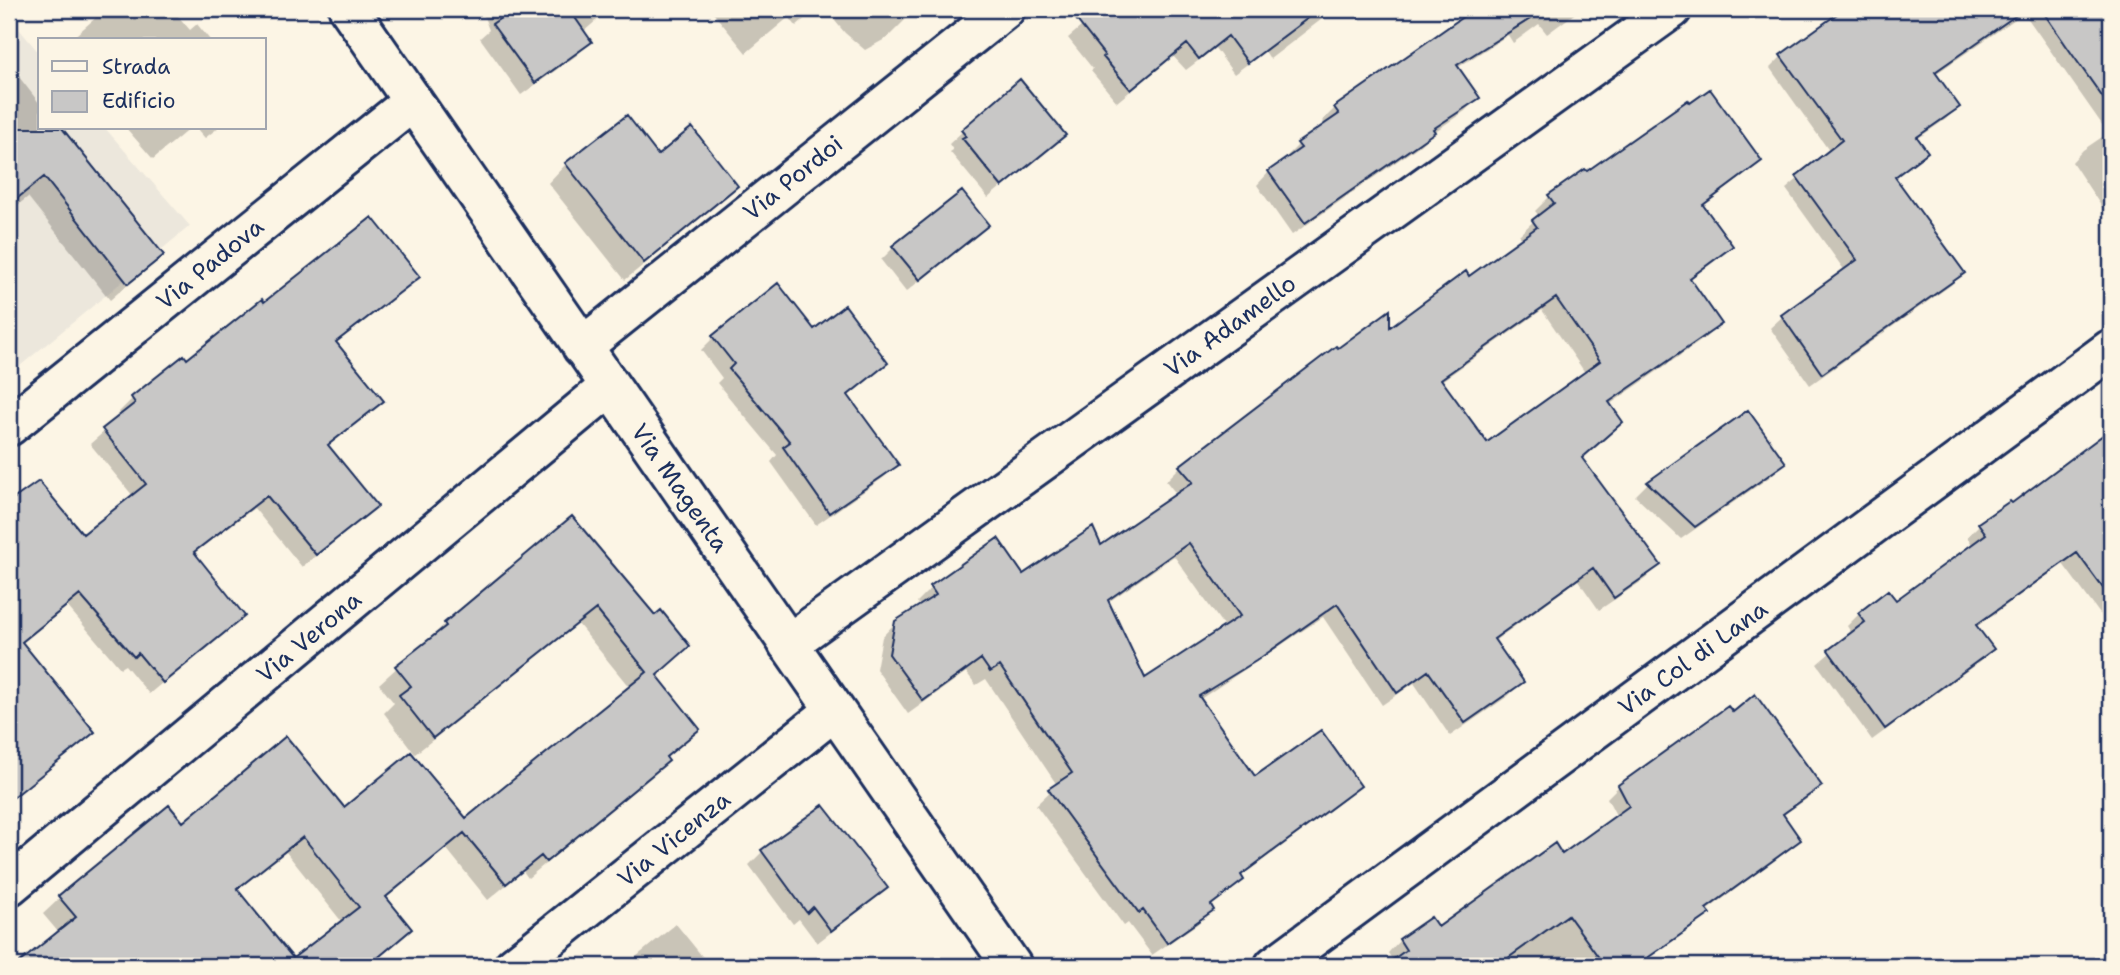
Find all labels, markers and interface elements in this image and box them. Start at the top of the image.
legend [38,38,266,130]
text: Strada [102,53,170,81]
text: Edificio [102,87,175,115]
street label: Via Pordoi [736,128,850,228]
street label: Via Padova [150,211,271,317]
street label: Via Adamello [1158,267,1302,385]
street label: Via Magenta [624,417,736,559]
street label: Via Verona [250,584,368,690]
street label: Via Col di Lana [1612,593,1774,723]
street label: Via Vicenza [611,784,737,894]

